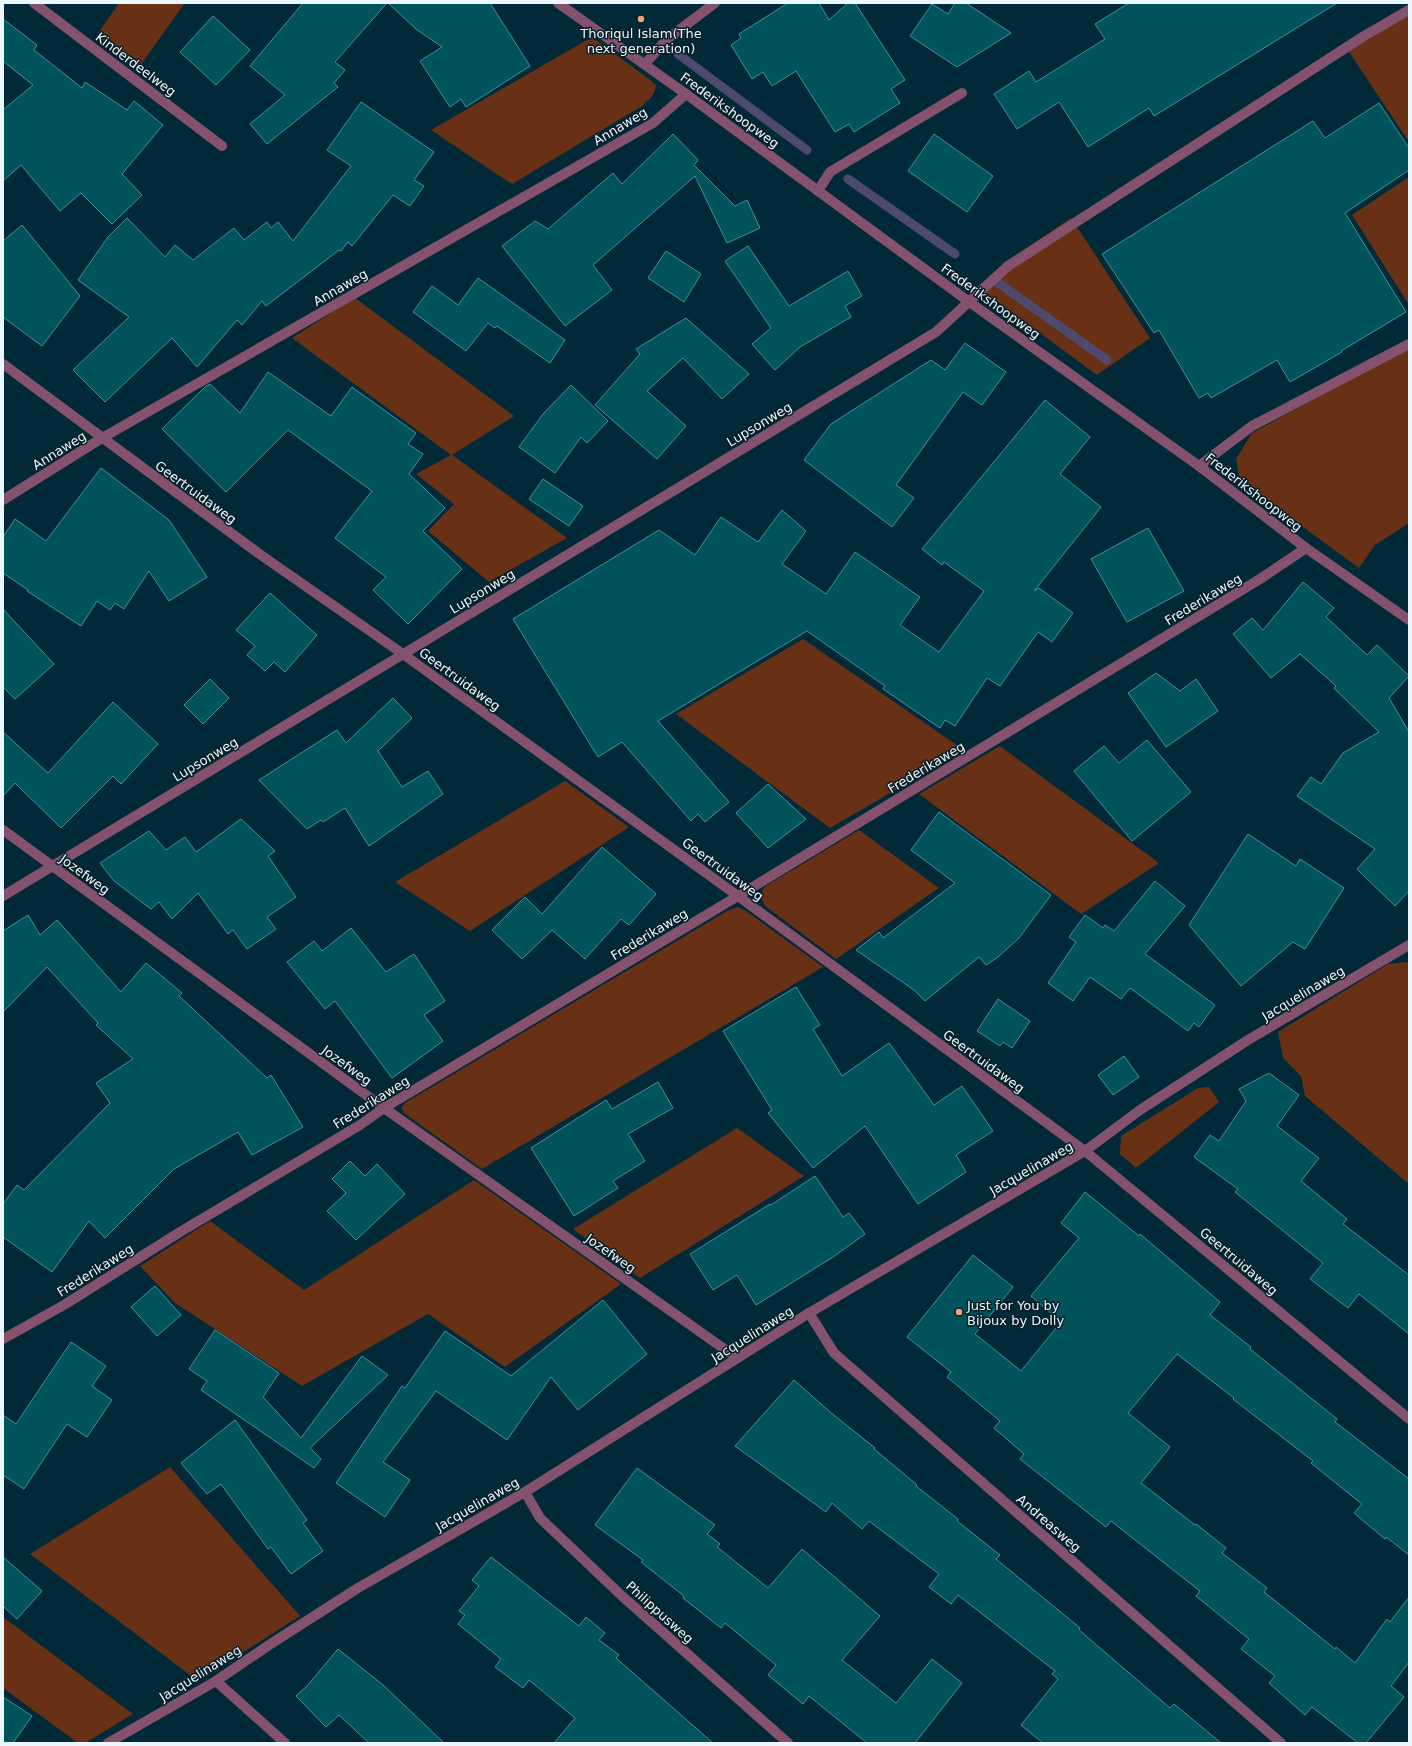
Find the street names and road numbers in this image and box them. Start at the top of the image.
street label: Kinderdeelweg [93,29,179,99]
street label: Frederikshoopweg [677,70,782,151]
street label: Annaweg [591,104,650,148]
street label: Frederikshoopweg [938,261,1043,342]
street label: Annaweg [310,266,370,309]
street label: Lupsonweg [724,399,795,450]
street label: Annaweg [30,428,89,473]
street label: Frederikshoopweg [1202,450,1305,535]
street label: Geertruidaweg [152,458,239,527]
street label: Lupsonweg [447,566,518,617]
street label: Frederikaweg [1162,571,1244,628]
street label: Geertruidaweg [416,645,503,714]
street label: Lupsonweg [170,734,241,785]
street label: Frederikaweg [885,739,967,796]
street label: Geertruidaweg [679,835,766,904]
street label: Jozefweg [56,851,113,897]
street label: Frederikaweg [608,906,690,963]
street label: Jacquelinaweg [1258,963,1347,1025]
street label: Geertruidaweg [940,1027,1027,1096]
street label: Jozefweg [318,1042,375,1088]
street label: Frederikaweg [330,1073,412,1132]
street label: Jacquelinaweg [986,1139,1076,1199]
street label: Geertruidaweg [1197,1225,1281,1298]
street label: Jozefweg [582,1230,639,1276]
street label: Frederikaweg [54,1241,136,1300]
street label: Jacquelinaweg [708,1303,796,1366]
street label: Jacquelinaweg [432,1475,522,1535]
street label: Andreasweg [1014,1491,1084,1555]
street label: Philippusweg [623,1578,696,1646]
street label: Jacquelinaweg [156,1642,244,1705]

